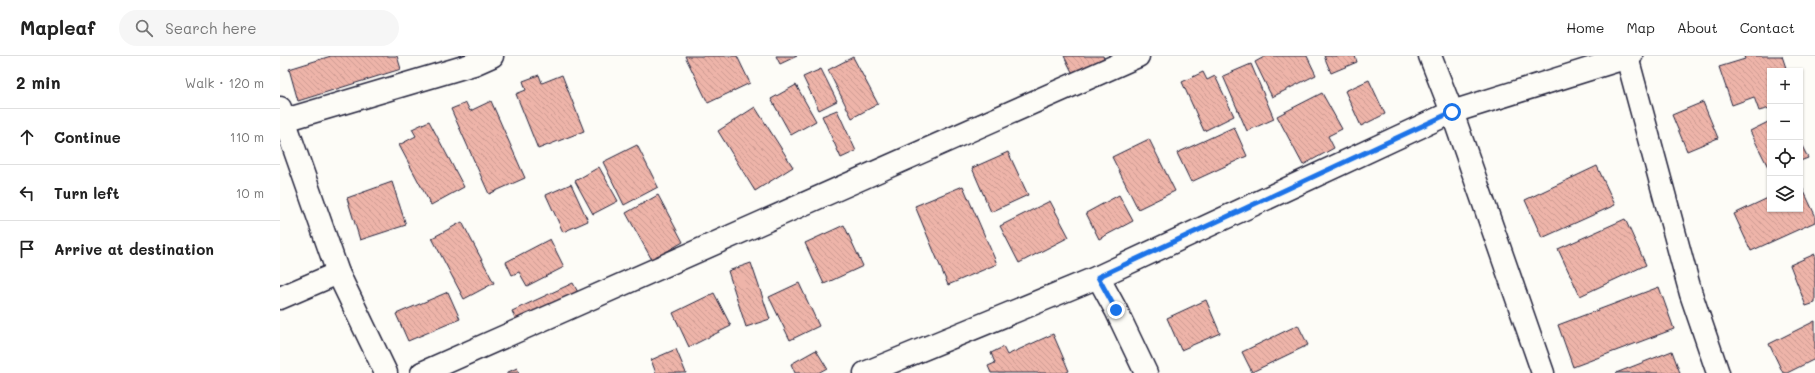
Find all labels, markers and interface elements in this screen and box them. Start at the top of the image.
search box [119,10,399,46]
text: Mapleaf [20,15,95,40]
icon: search [133,17,155,39]
text: Search here [165,18,257,38]
text: Home [1566,18,1604,37]
text: Map [1626,18,1655,37]
text: About [1677,18,1718,37]
text: Contact [1740,18,1795,37]
map controls [1767,68,1803,212]
button: + [1767,68,1803,104]
text: 2 min [16,71,61,93]
text: Walk · 120 m [185,74,264,91]
route start [1443,103,1461,121]
button: − [1767,104,1803,140]
icon: ahead [16,126,38,148]
text: Continue [54,127,121,147]
text: 110 m [230,128,264,145]
button: locate [1767,140,1803,176]
button: layers [1767,176,1803,212]
icon: left [16,182,38,204]
text: Turn left [54,183,119,203]
text: 10 m [236,184,264,201]
icon: arrive [16,238,38,260]
text: Arrive at destination [54,239,214,259]
route end [1107,301,1125,319]

